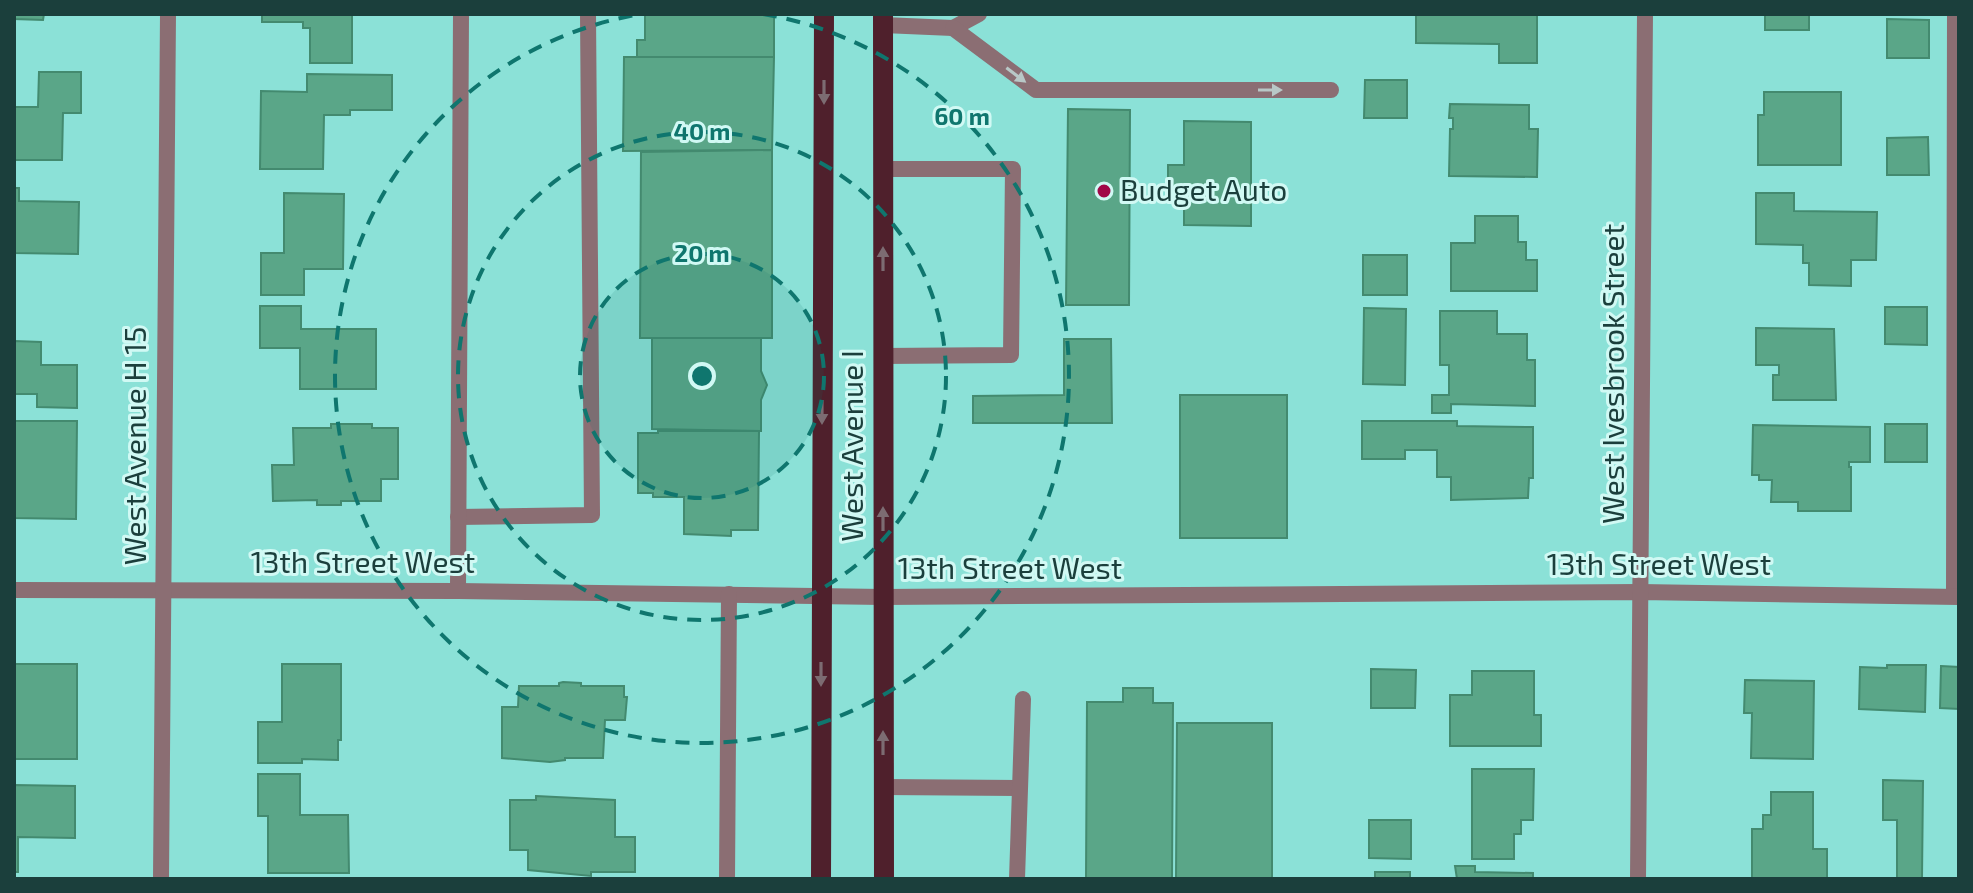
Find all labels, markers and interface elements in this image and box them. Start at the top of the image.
one-way arrow [1005,66,1026,82]
one-way arrow [818,80,830,105]
one-way arrow [1258,84,1283,96]
text: 60 m [934,101,990,130]
text: 40 m [674,116,730,145]
place label: Budget Auto [1120,171,1287,207]
marker: Budget Auto [1095,182,1113,200]
street label: West Ivesbrook Street [1594,224,1630,524]
text: 20 m [674,238,730,267]
one-way arrow [877,246,890,271]
street label: West Avenue H 15 [116,327,152,565]
street label: West Avenue I [833,350,869,542]
centre of rings [688,362,716,390]
one-way arrow [816,400,828,425]
one-way arrow [877,506,889,531]
street label: 13th Street West [251,543,475,579]
street label: 13th Street West [1547,545,1771,581]
street label: 13th Street West [898,549,1122,585]
one-way arrow [815,662,827,687]
one-way arrow [877,730,889,755]

